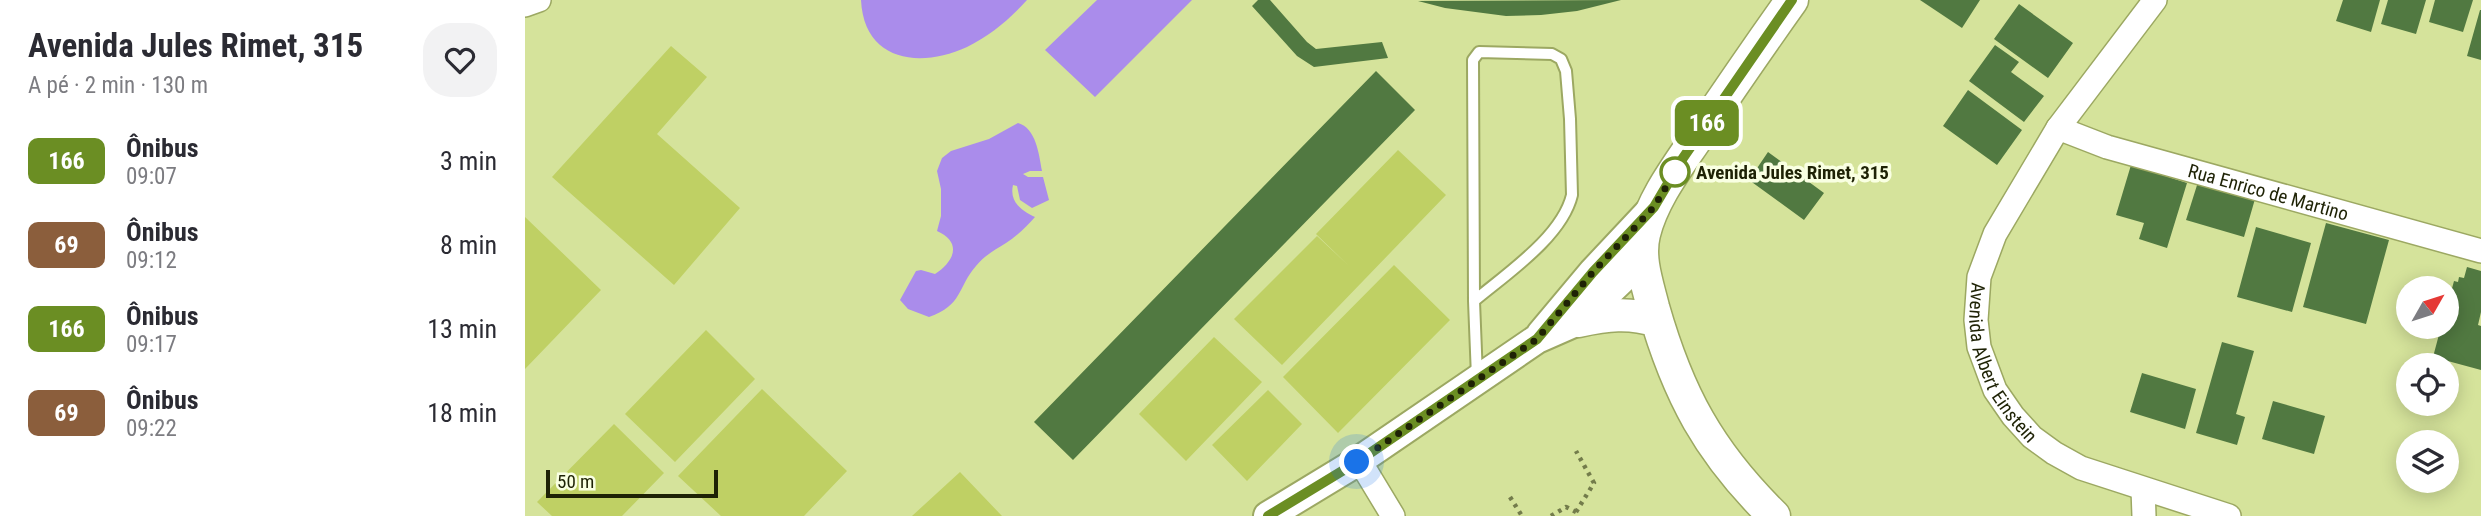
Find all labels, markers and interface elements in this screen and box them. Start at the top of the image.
button: heart [423,23,497,97]
text: Avenida Jules Rimet, 315 [28,26,363,65]
text: A pé · 2 min · 130 m [28,72,208,99]
line badge: 166 [1667,100,1747,146]
text: 166 [1689,109,1725,137]
text: Ônibus [126,133,199,163]
text: 3 min [440,146,497,176]
text: 166 [48,147,85,175]
marker: Avenida Jules Rimet, 315 [1660,157,1690,187]
street label: Rua Enrico de Martino [2186,159,2351,225]
place label: Avenida Jules Rimet, 315 [1696,161,1889,184]
text: 09:07 [126,163,177,190]
text: Ônibus [126,217,199,247]
text: 8 min [440,230,497,260]
text: 69 [54,231,79,259]
text: 09:12 [126,247,177,274]
north arrow [2396,276,2459,340]
map controls [2396,276,2459,493]
street label: Avenida Albert Einstein [1964,282,2042,447]
text: Ônibus [126,301,199,331]
text: 13 min [427,314,497,344]
text: 166 [48,315,85,343]
text: 09:17 [126,331,177,358]
button: locate [2396,353,2459,416]
text: Ônibus [126,385,199,415]
text: 18 min [427,398,497,428]
text: 69 [54,399,79,427]
text: 09:22 [126,415,177,442]
button: layers [2396,430,2459,493]
your location [1339,444,1374,479]
scale bar [546,467,717,499]
text: 50 m [557,470,594,493]

